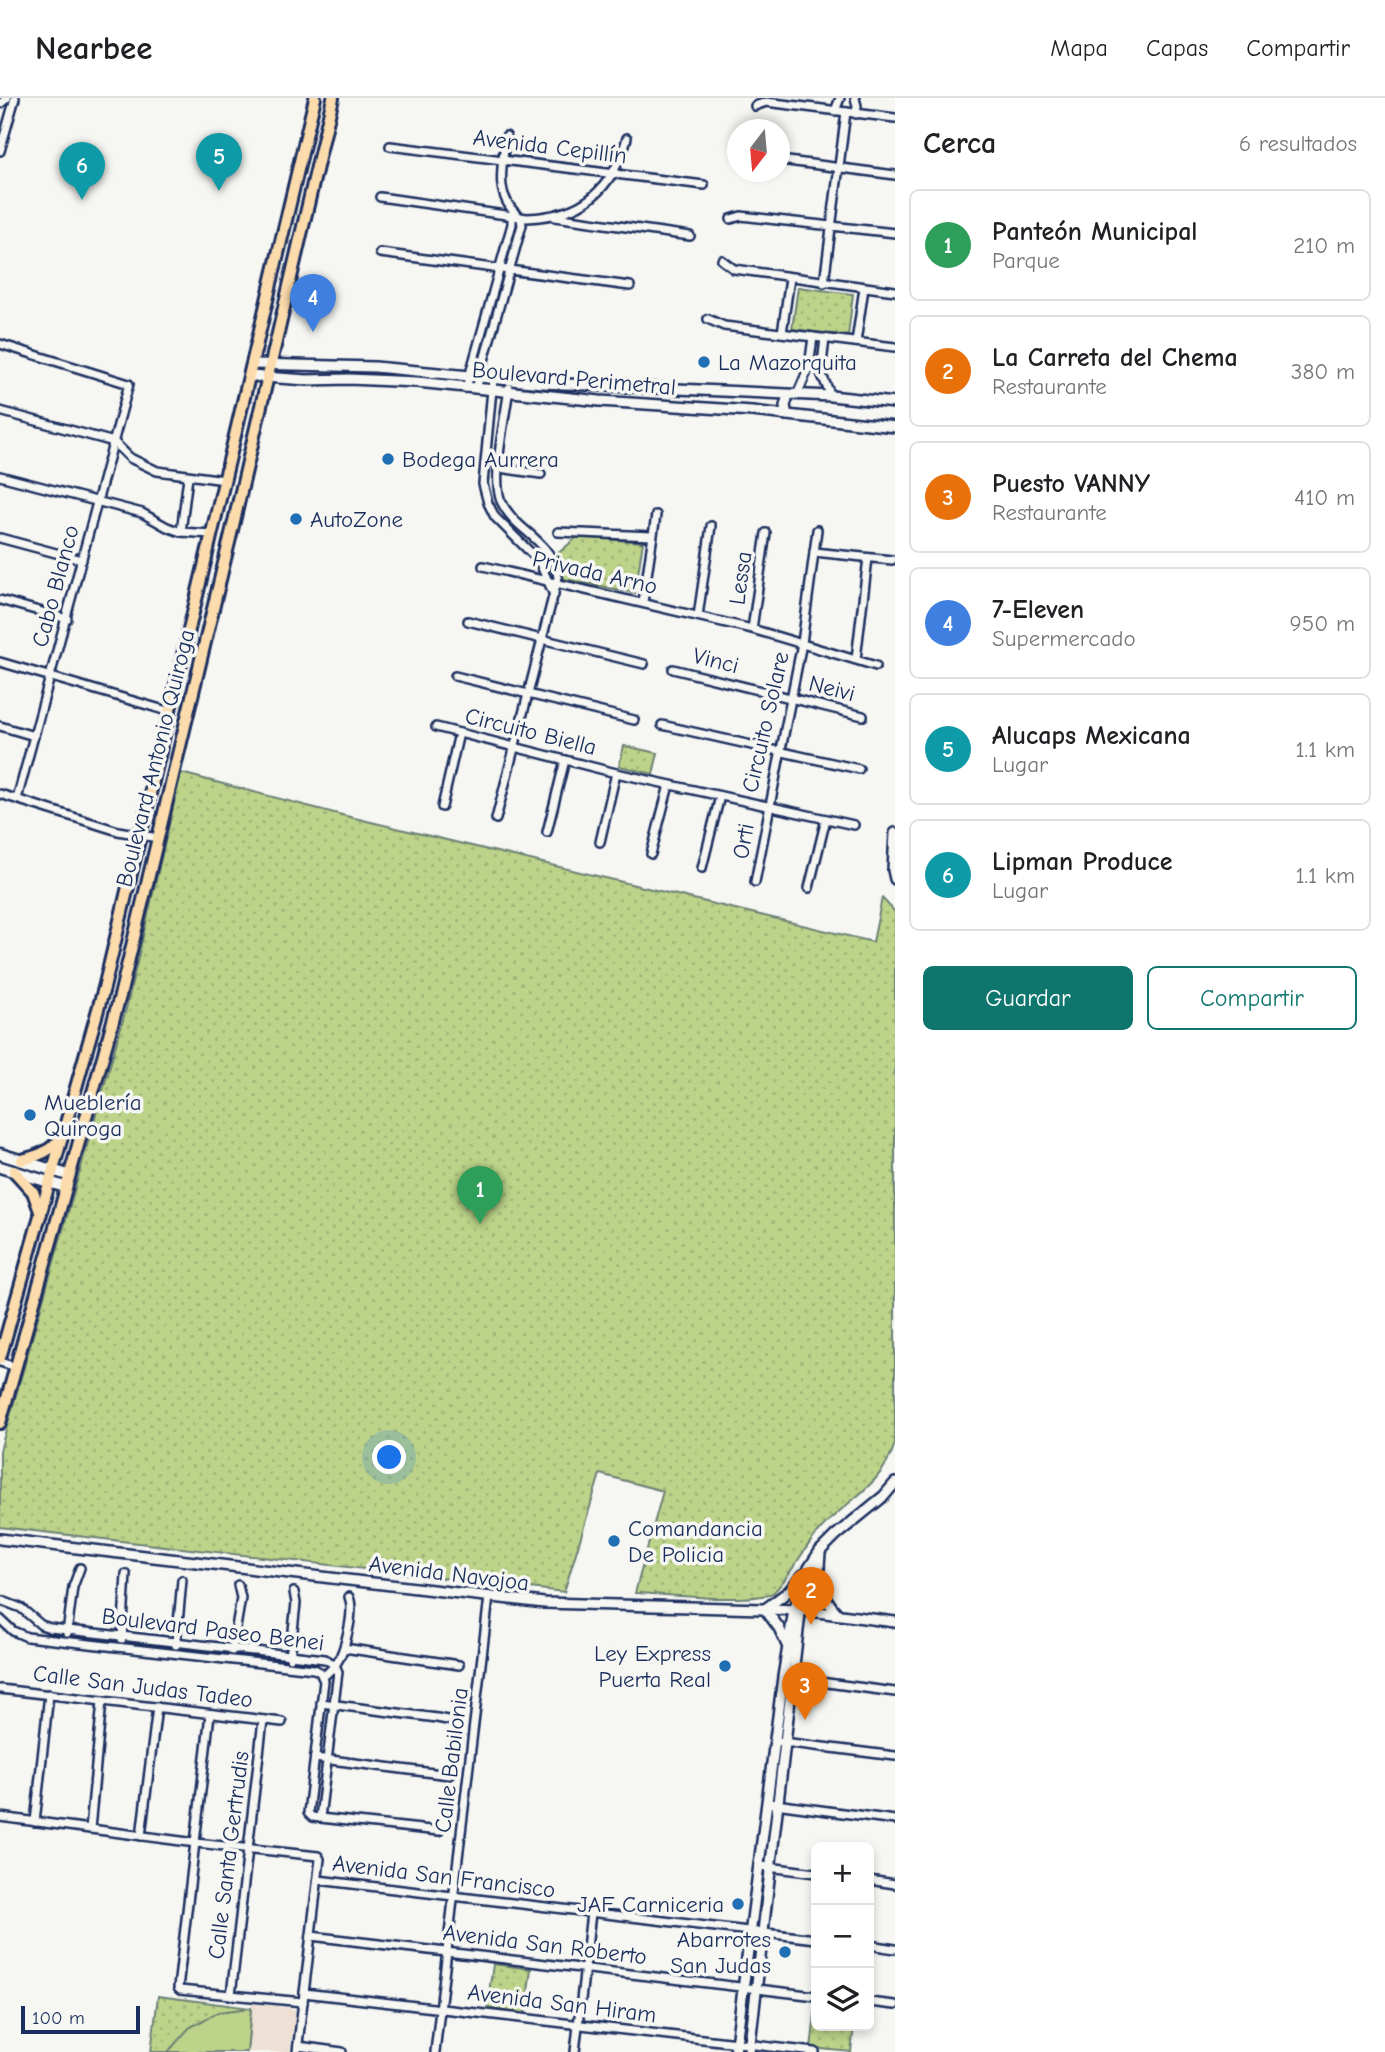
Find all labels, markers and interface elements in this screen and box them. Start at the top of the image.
text: Nearbee [35,29,153,67]
text: Mapa [1050,34,1108,62]
text: Capas [1146,34,1208,62]
text: Compartir [1246,34,1350,62]
north arrow [727,119,790,182]
street label: Avenida Cepillín [471,124,628,169]
text: Cerca [923,126,996,161]
text: 6 resultados [1239,130,1357,157]
pin: 5 [196,133,242,191]
pin: 6 [59,142,105,200]
text: Panteón Municipal [992,217,1197,247]
text: 1 [943,232,953,259]
text: 210 m [1293,232,1355,259]
text: Parque [992,247,1060,274]
pin: 4 [290,274,336,332]
text: La Carreta del Chema [992,343,1238,373]
place label: La Mazorquita [718,349,857,376]
marker: La Mazorquita [696,354,712,370]
street label: Boulevard Perimetral [471,356,677,401]
text: 2 [942,358,954,385]
text: 380 m [1291,358,1355,385]
text: Restaurante [992,373,1107,400]
place label: Bodega Aurrera [402,446,559,473]
marker: Bodega Aurrera [380,451,396,467]
text: Puesto VANNY [992,469,1150,499]
text: 3 [942,484,954,511]
text: 410 m [1294,484,1355,511]
text: Restaurante [992,499,1107,526]
place label: AutoZone [310,506,403,533]
marker: AutoZone [288,511,304,527]
street label: Cabo Blanco [26,522,85,650]
street label: Privada Arno [530,545,660,600]
street label: Lessa [723,550,758,606]
text: 7-Eleven [992,595,1084,625]
text: 4 [943,610,953,637]
text: 950 m [1290,610,1355,637]
text: Supermercado [992,625,1136,652]
street label: Boulevard Antonio Quiroga [110,627,201,890]
street label: Vinci [690,642,742,679]
street label: Circuito Solare [736,649,795,795]
street label: Neivi [806,670,858,707]
street label: Circuito Biella [462,702,599,761]
text: Alucaps Mexicana [992,721,1191,751]
text: 5 [942,736,954,763]
text: 1.1 km [1295,736,1355,763]
text: Lugar [992,751,1048,778]
street label: Orti [727,821,760,861]
text: Lipman Produce [992,847,1172,877]
text: 6 [942,862,954,889]
text: 1.1 km [1295,862,1355,889]
text: Lugar [992,877,1048,904]
button: Guardar [923,966,1133,1030]
button: Compartir [1147,966,1357,1030]
place label: Mueblería Quiroga [44,1089,142,1142]
marker: Mueblería Quiroga [22,1107,38,1123]
pin: 1 [457,1166,503,1224]
your location [372,1440,406,1474]
place label: Comandancia De Policia [628,1515,763,1568]
marker: Comandancia De Policia [606,1533,622,1549]
street label: Avenida Navojoa [367,1550,531,1597]
pin: 2 [788,1567,834,1625]
street label: Boulevard Paseo Benei [100,1602,326,1657]
place label: Ley Express Puerta Real [594,1640,711,1693]
marker: Ley Express Puerta Real [717,1658,733,1674]
street label: Calle San Judas Tadeo [31,1660,254,1713]
pin: 3 [782,1662,828,1720]
street label: Calle Babilonia [429,1686,474,1834]
street label: Calle Santa Gertrudis [202,1749,255,1961]
map controls [811,1842,874,2031]
button: + [811,1842,874,1905]
street label: Avenida San Francisco [331,1849,557,1904]
place label: JAF Carniceria [577,1891,724,1918]
marker: JAF Carniceria [730,1896,746,1912]
button: − [811,1905,874,1968]
street label: Avenida San Roberto [441,1919,648,1970]
place label: Abarrotes San Judas [670,1926,771,1979]
marker: Abarrotes San Judas [777,1944,793,1960]
button: layers [811,1968,874,2031]
street label: Avenida San Hiram [466,1979,658,2028]
scale bar [21,2003,140,2035]
text: 100 m [32,2007,85,2029]

